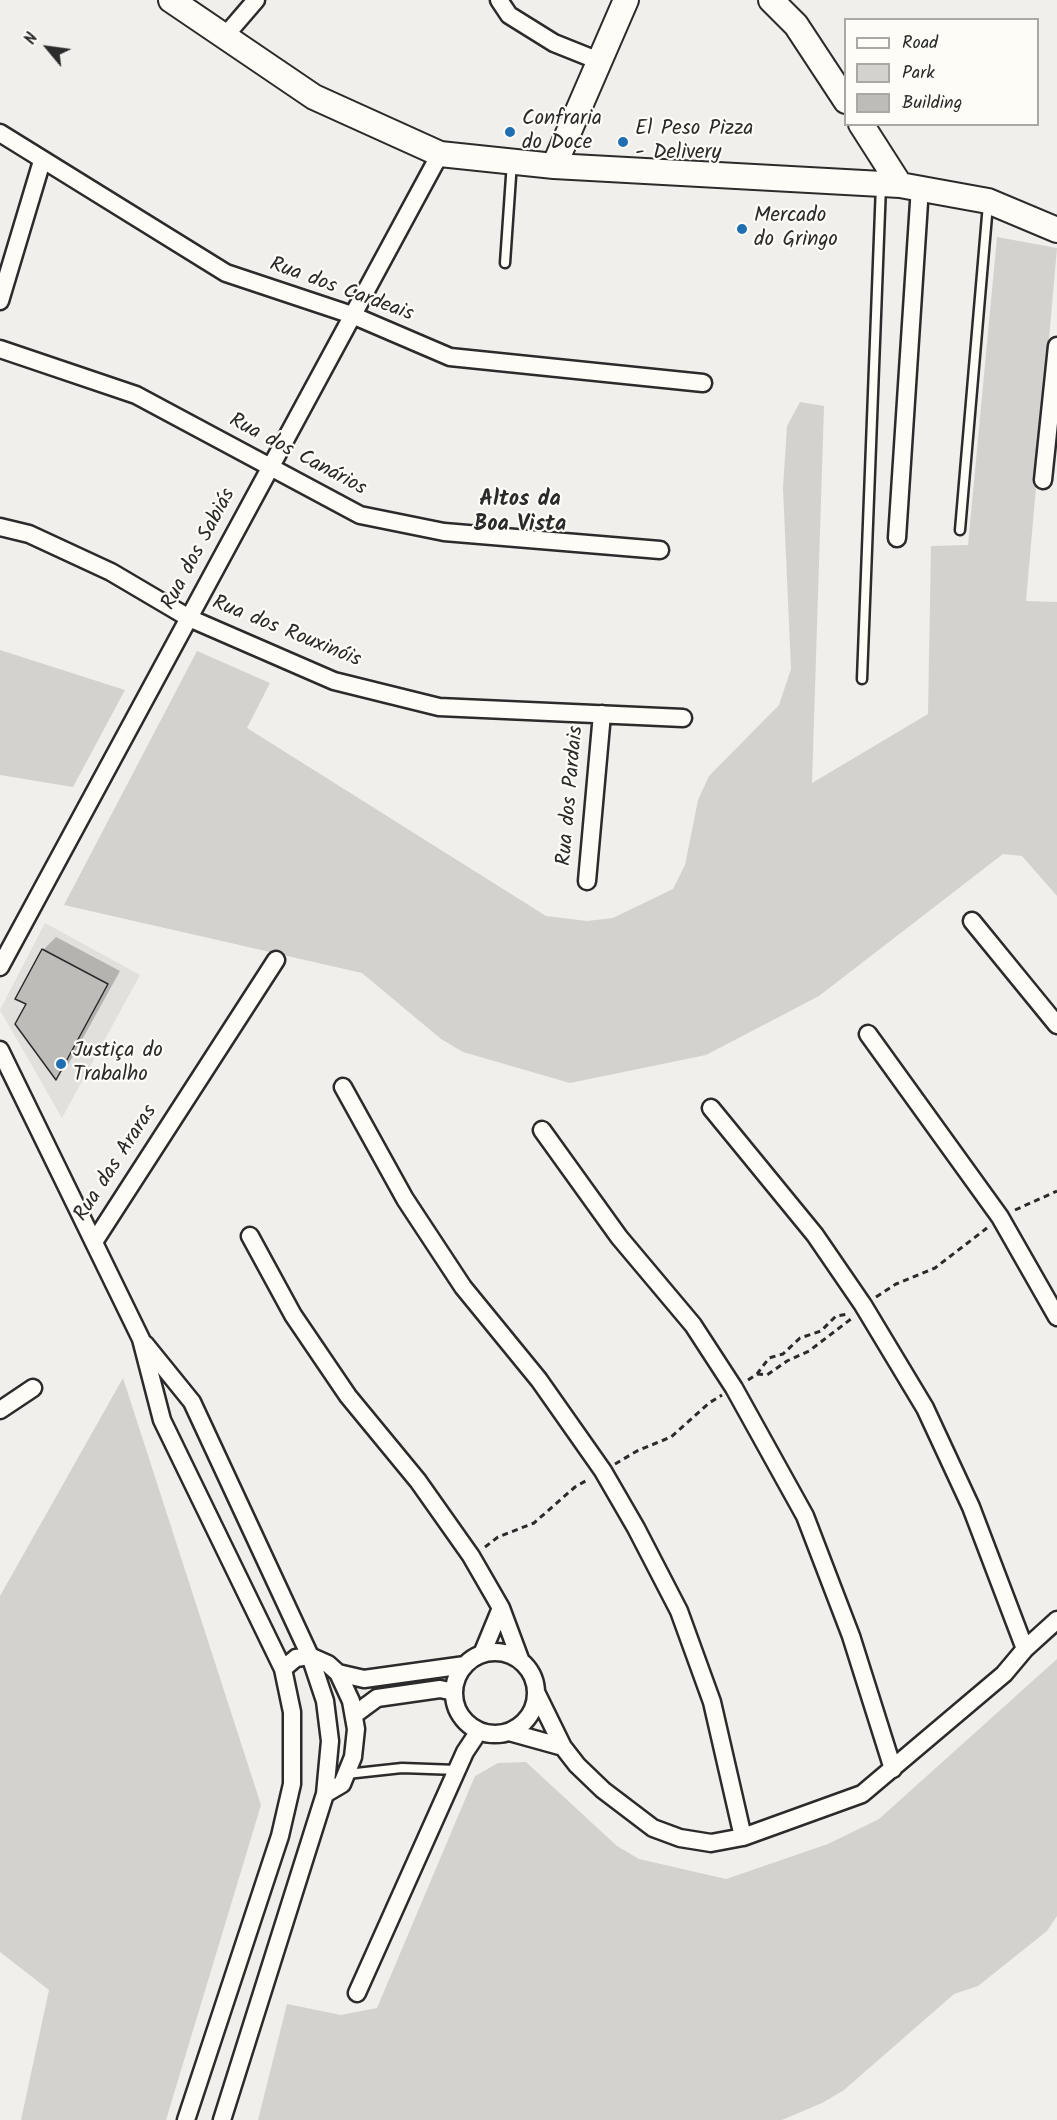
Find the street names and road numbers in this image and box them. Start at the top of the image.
street label: Rua dos Cardeais [266,253,416,329]
street label: Rua dos Canários [224,409,370,503]
street label: Rua dos Sabiás [157,485,243,615]
street label: Rua dos Rouxinóis [208,592,364,674]
street label: Rua dos Pardais [553,725,591,867]
street label: Rua das Araras [70,1101,164,1227]

